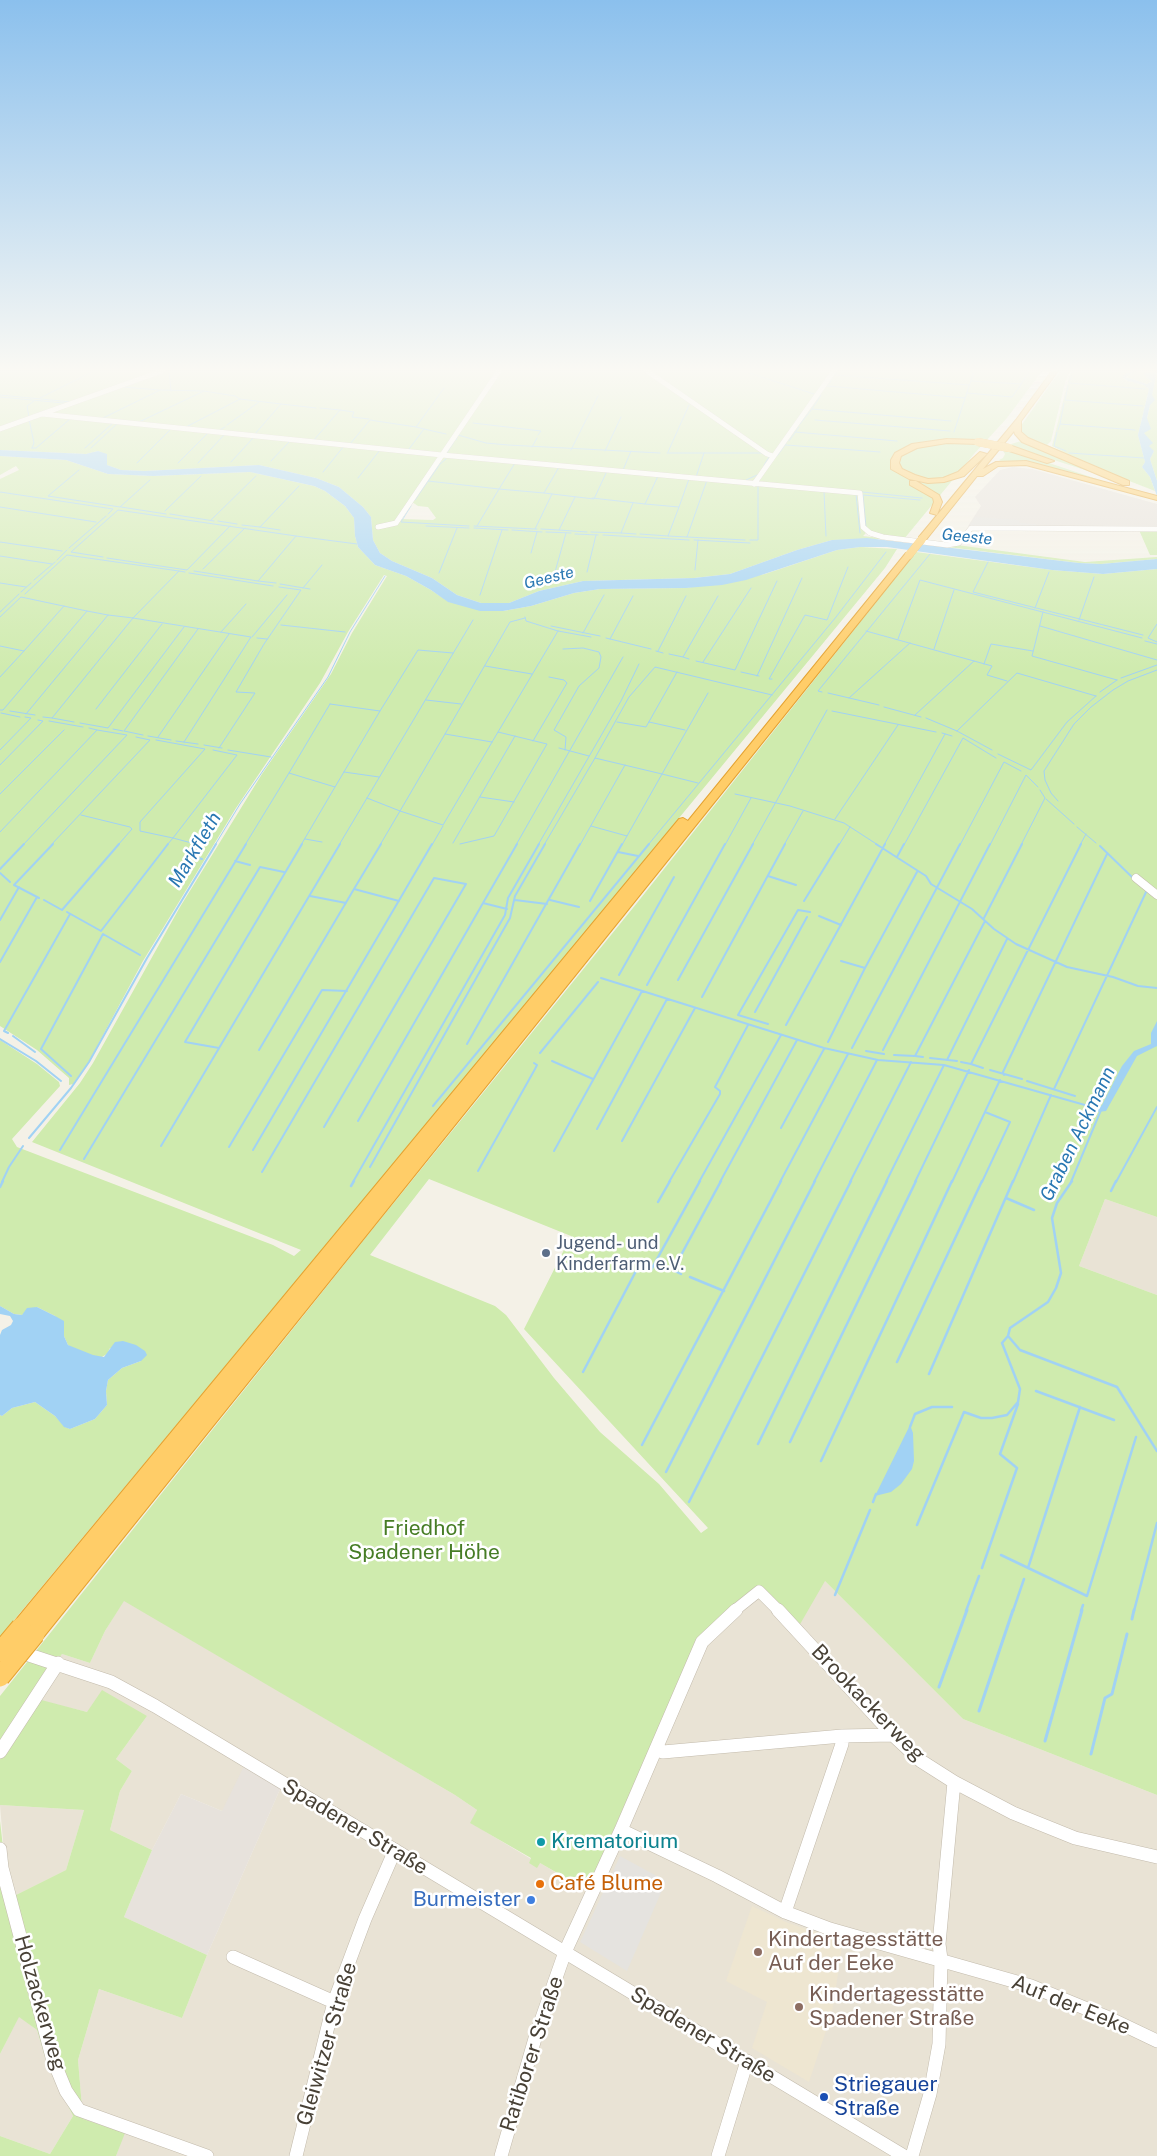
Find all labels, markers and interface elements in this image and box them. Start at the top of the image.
water label: Geeste [941,525,993,549]
water label: Geeste [522,563,576,593]
water label: Markfleth [164,808,226,892]
water label: Graben Ackmann [1036,1063,1120,1205]
place label: Jugend- und Kinderfarm e.V. [556,1232,684,1274]
marker: Jugend- und Kinderfarm e.V. [540,1247,552,1259]
park label: Friedhof Spadener Höhe [348,1516,500,1566]
street label: Brookackerweg [806,1639,930,1767]
street label: Spadener Straße [278,1774,432,1880]
place label: Krematorium [551,1829,678,1855]
marker: Krematorium [535,1836,547,1848]
place label: Café Blume [550,1871,663,1897]
marker: Café Blume [534,1878,546,1890]
place label: Burmeister [413,1887,521,1913]
marker: Burmeister [525,1894,537,1906]
place label: Kindertagesstätte Auf der Eeke [768,1927,944,1977]
street label: Holzackerweg [9,1932,71,2074]
marker: Kindertagesstätte Auf der Eeke [752,1946,764,1958]
street label: Gleiwitzer Straße [292,1959,362,2129]
street label: Auf der Eeke [1008,1970,1134,2040]
street label: Ratiborer Straße [495,1973,569,2135]
street label: Spadener Straße [626,1982,780,2088]
place label: Kindertagesstätte Spadener Straße [809,1982,985,2032]
marker: Kindertagesstätte Spadener Straße [793,2001,805,2013]
place label: Striegauer Straße [834,2072,938,2122]
marker: Striegauer Straße [818,2091,830,2103]

